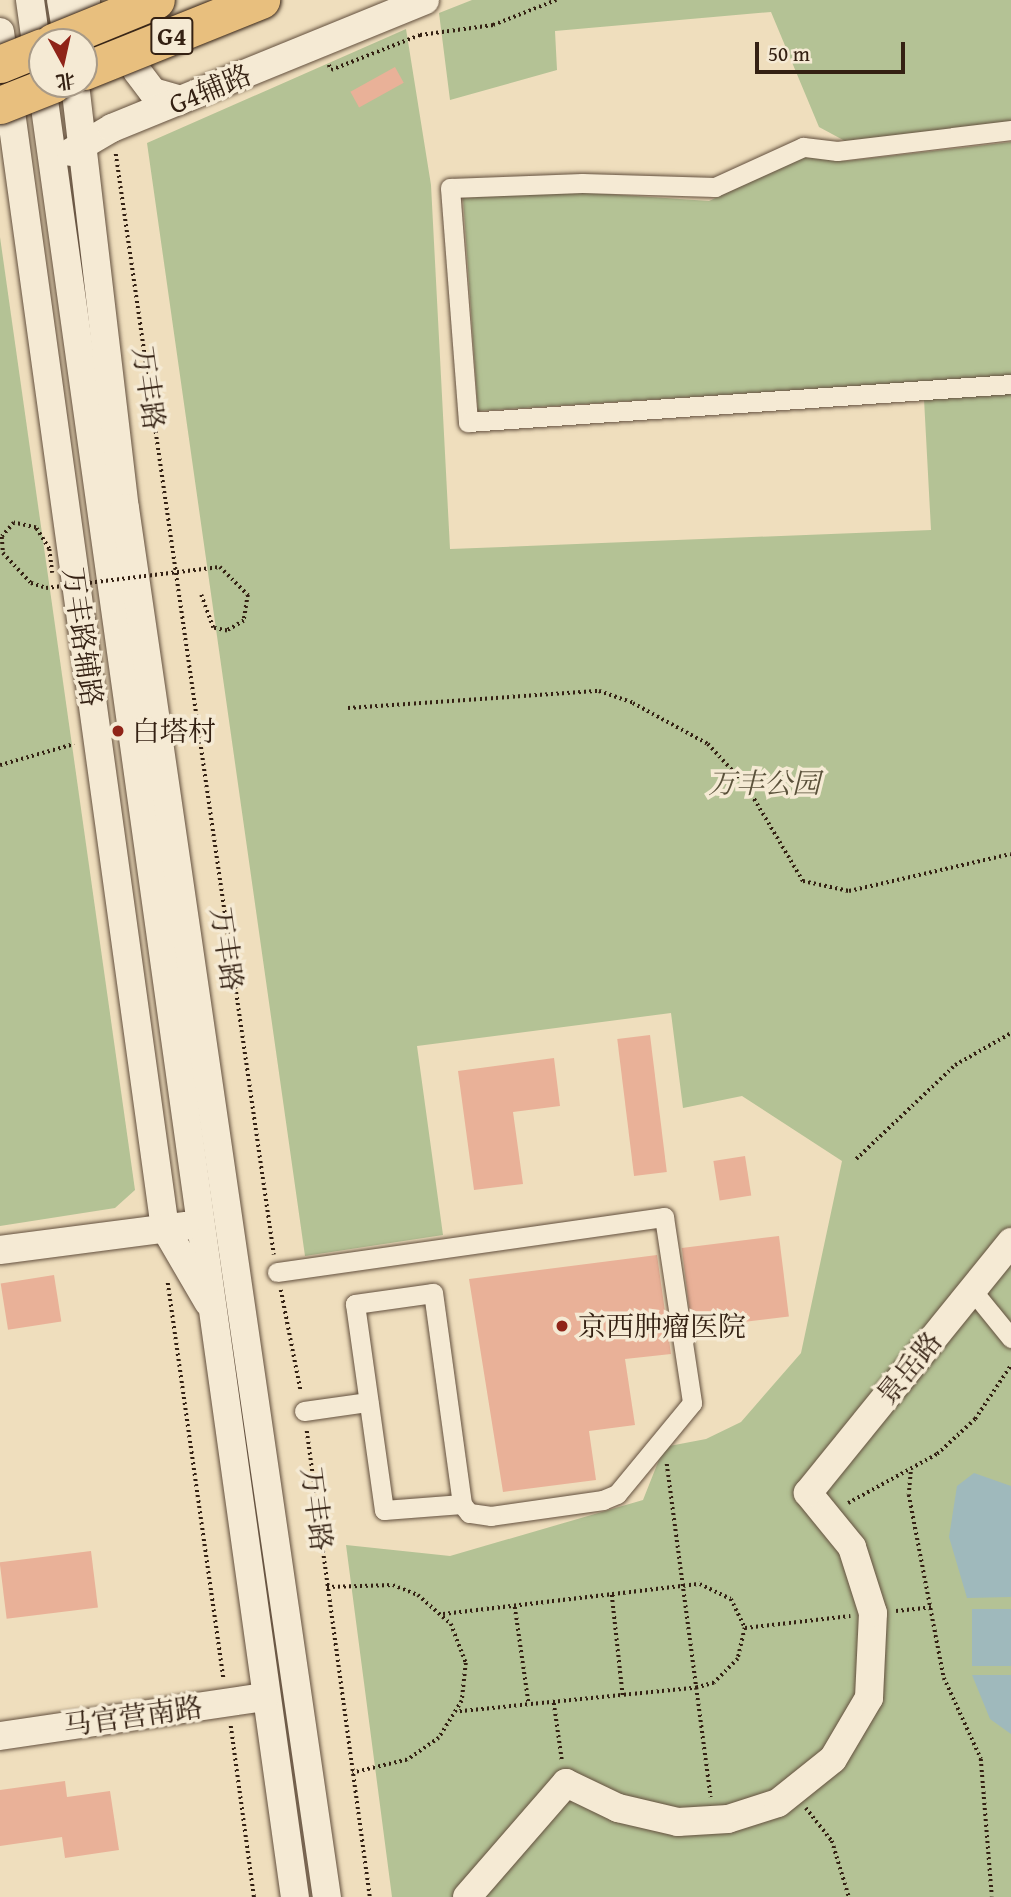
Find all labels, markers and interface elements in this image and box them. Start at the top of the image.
road number: G4 [149,14,195,58]
north arrow [28,28,98,98]
scale bar [759,28,909,72]
text: 50 m [768,38,810,69]
street label: G4辅路 [164,57,256,121]
text: 北 [54,67,77,97]
street label: 万丰路 [127,344,171,432]
street label: 万丰路辅路 [57,565,109,709]
place label: 白塔村 [132,714,216,748]
marker: 白塔村 [110,723,126,739]
park label: 万丰公园 [708,766,820,800]
street label: 万丰路 [205,905,249,993]
place label: 京西肿瘤医院 [578,1309,746,1343]
marker: 京西肿瘤医院 [552,1316,572,1336]
street label: 景岳路 [870,1325,948,1411]
street label: 万丰路 [295,1465,339,1553]
street label: 马官营南路 [61,1690,205,1742]

